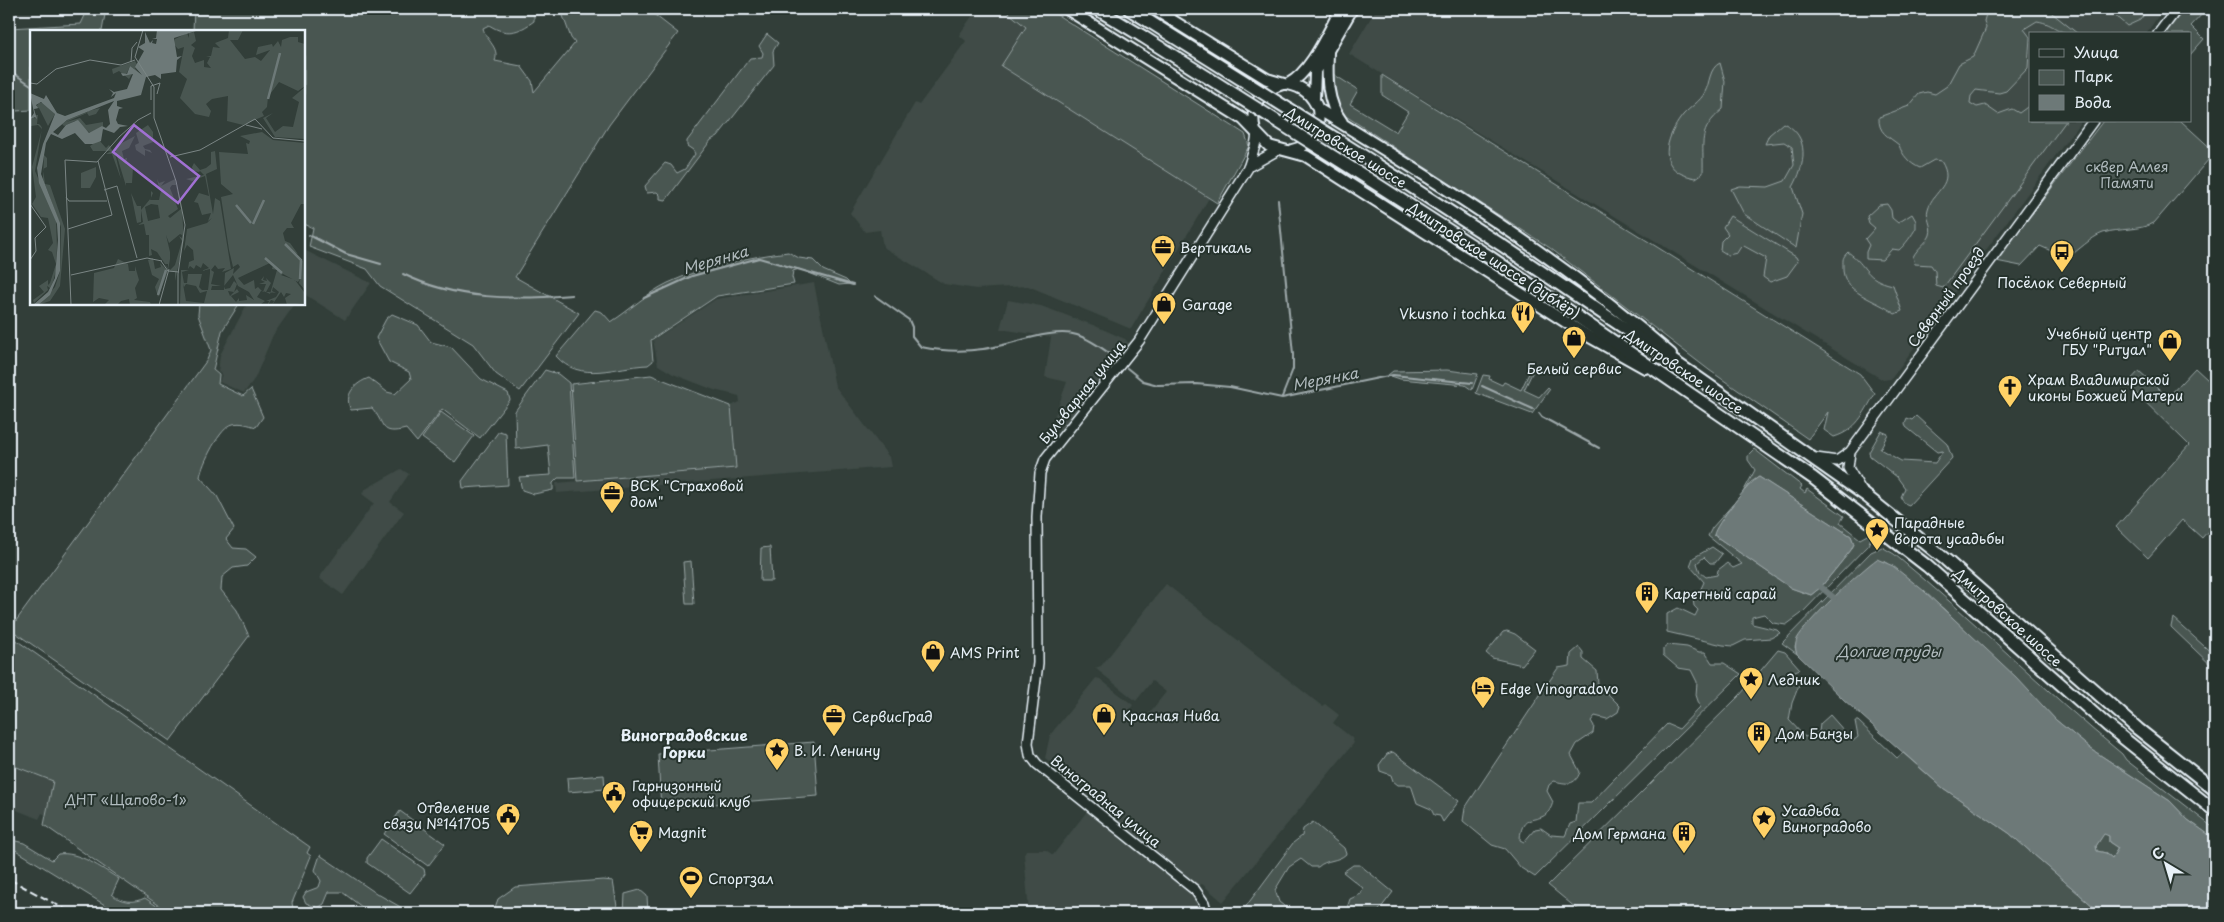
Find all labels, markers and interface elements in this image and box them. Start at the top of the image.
inset map [30,30,305,305]
legend [2029,32,2192,122]
text: Улица [2074,40,2119,63]
text: Парк [2074,64,2113,87]
text: Вода [2074,90,2112,113]
street label: Дмитровское шоссе [1280,101,1411,193]
park label: сквер Аллея Памяти [2085,156,2169,193]
street label: Дмитровское шоссе (дублёр) [1403,196,1584,324]
office icon: Вертикаль [1150,234,1176,268]
place label: Вертикаль [1180,237,1252,258]
water label: Мерянка [680,239,751,279]
bus stop icon: Посёлок Северный [2049,239,2075,273]
street label: Северный проезд [1902,242,1990,352]
place label: Посёлок Северный [1997,272,2127,293]
shop icon: Garage [1151,291,1177,325]
place label: Garage [1182,294,1233,315]
restaurant icon: Vkusno i tochka [1510,300,1536,334]
place label: Vkusno i tochka [1399,303,1506,324]
street label: Дмитровское шоссе [1620,323,1748,419]
place label: Учебный центр ГБУ "Ритуал" [2047,323,2152,360]
shop icon: Белый сервис [1561,325,1587,359]
shop icon: Учебный центр ГБУ "Ритуал" [2157,328,2183,362]
street label: Бульварная улица [1034,336,1130,448]
place label: Белый сервис [1526,358,1622,379]
water label: Мерянка [1290,360,1361,396]
place label: Храм Владимирской иконы Божией Матери [2028,369,2183,406]
church icon: Храм Владимирской иконы Божией Матери [1997,374,2023,408]
place label: ВСК "Страховой дом" [630,475,744,512]
office icon: ВСК "Страховой дом" [599,480,625,514]
place label: Парадные ворота усадьбы [1894,512,2005,549]
place icon: Парадные ворота усадьбы [1864,517,1890,551]
street label: Дмитровское шоссе [1948,562,2067,671]
building icon: Каретный сарай [1634,580,1660,614]
place label: Каретный сарай [1664,583,1776,604]
shop icon: AMS Print [920,639,946,673]
water label: Долгие пруды [1835,639,1943,662]
place label: AMS Print [950,642,1020,663]
place icon: Ледник [1738,666,1764,700]
place label: Ледник [1768,669,1821,690]
hotel icon: Edge Vinogradovo [1470,675,1496,709]
place label: Edge Vinogradovo [1500,678,1618,699]
shop icon: Красная Нива [1091,702,1117,736]
office icon: СервисГрад [821,703,847,737]
place label: Красная Нива [1122,705,1220,726]
place label: СервисГрад [852,706,933,727]
building icon: Дом Банзы [1746,720,1772,754]
district label: Виноградовские Горки [620,723,748,763]
place label: Дом Банзы [1775,723,1853,744]
place icon: В. И. Ленину [764,737,790,771]
place label: В. И. Ленину [794,740,880,761]
street label: Виноградная улица [1046,750,1166,852]
place label: Гарнизонный офицерский клуб [632,775,750,812]
public building icon: Гарнизонный офицерский клуб [601,780,627,814]
park label: ДНТ «Щапово-1» [64,789,187,810]
place label: Отделение связи №141705 [383,797,490,834]
place label: Усадьба Виноградово [1782,800,1871,837]
public building icon: Отделение связи №141705 [495,802,521,836]
place icon: Усадьба Виноградово [1751,805,1777,839]
supermarket icon: Magnit [628,819,654,853]
building icon: Дом Германа [1671,820,1697,854]
place label: Magnit [658,822,707,843]
place label: Дом Германа [1572,823,1666,844]
north arrow [2142,840,2192,890]
text: С [2147,842,2168,865]
sports icon: Спортзал [678,865,704,899]
place label: Спортзал [708,868,774,889]

